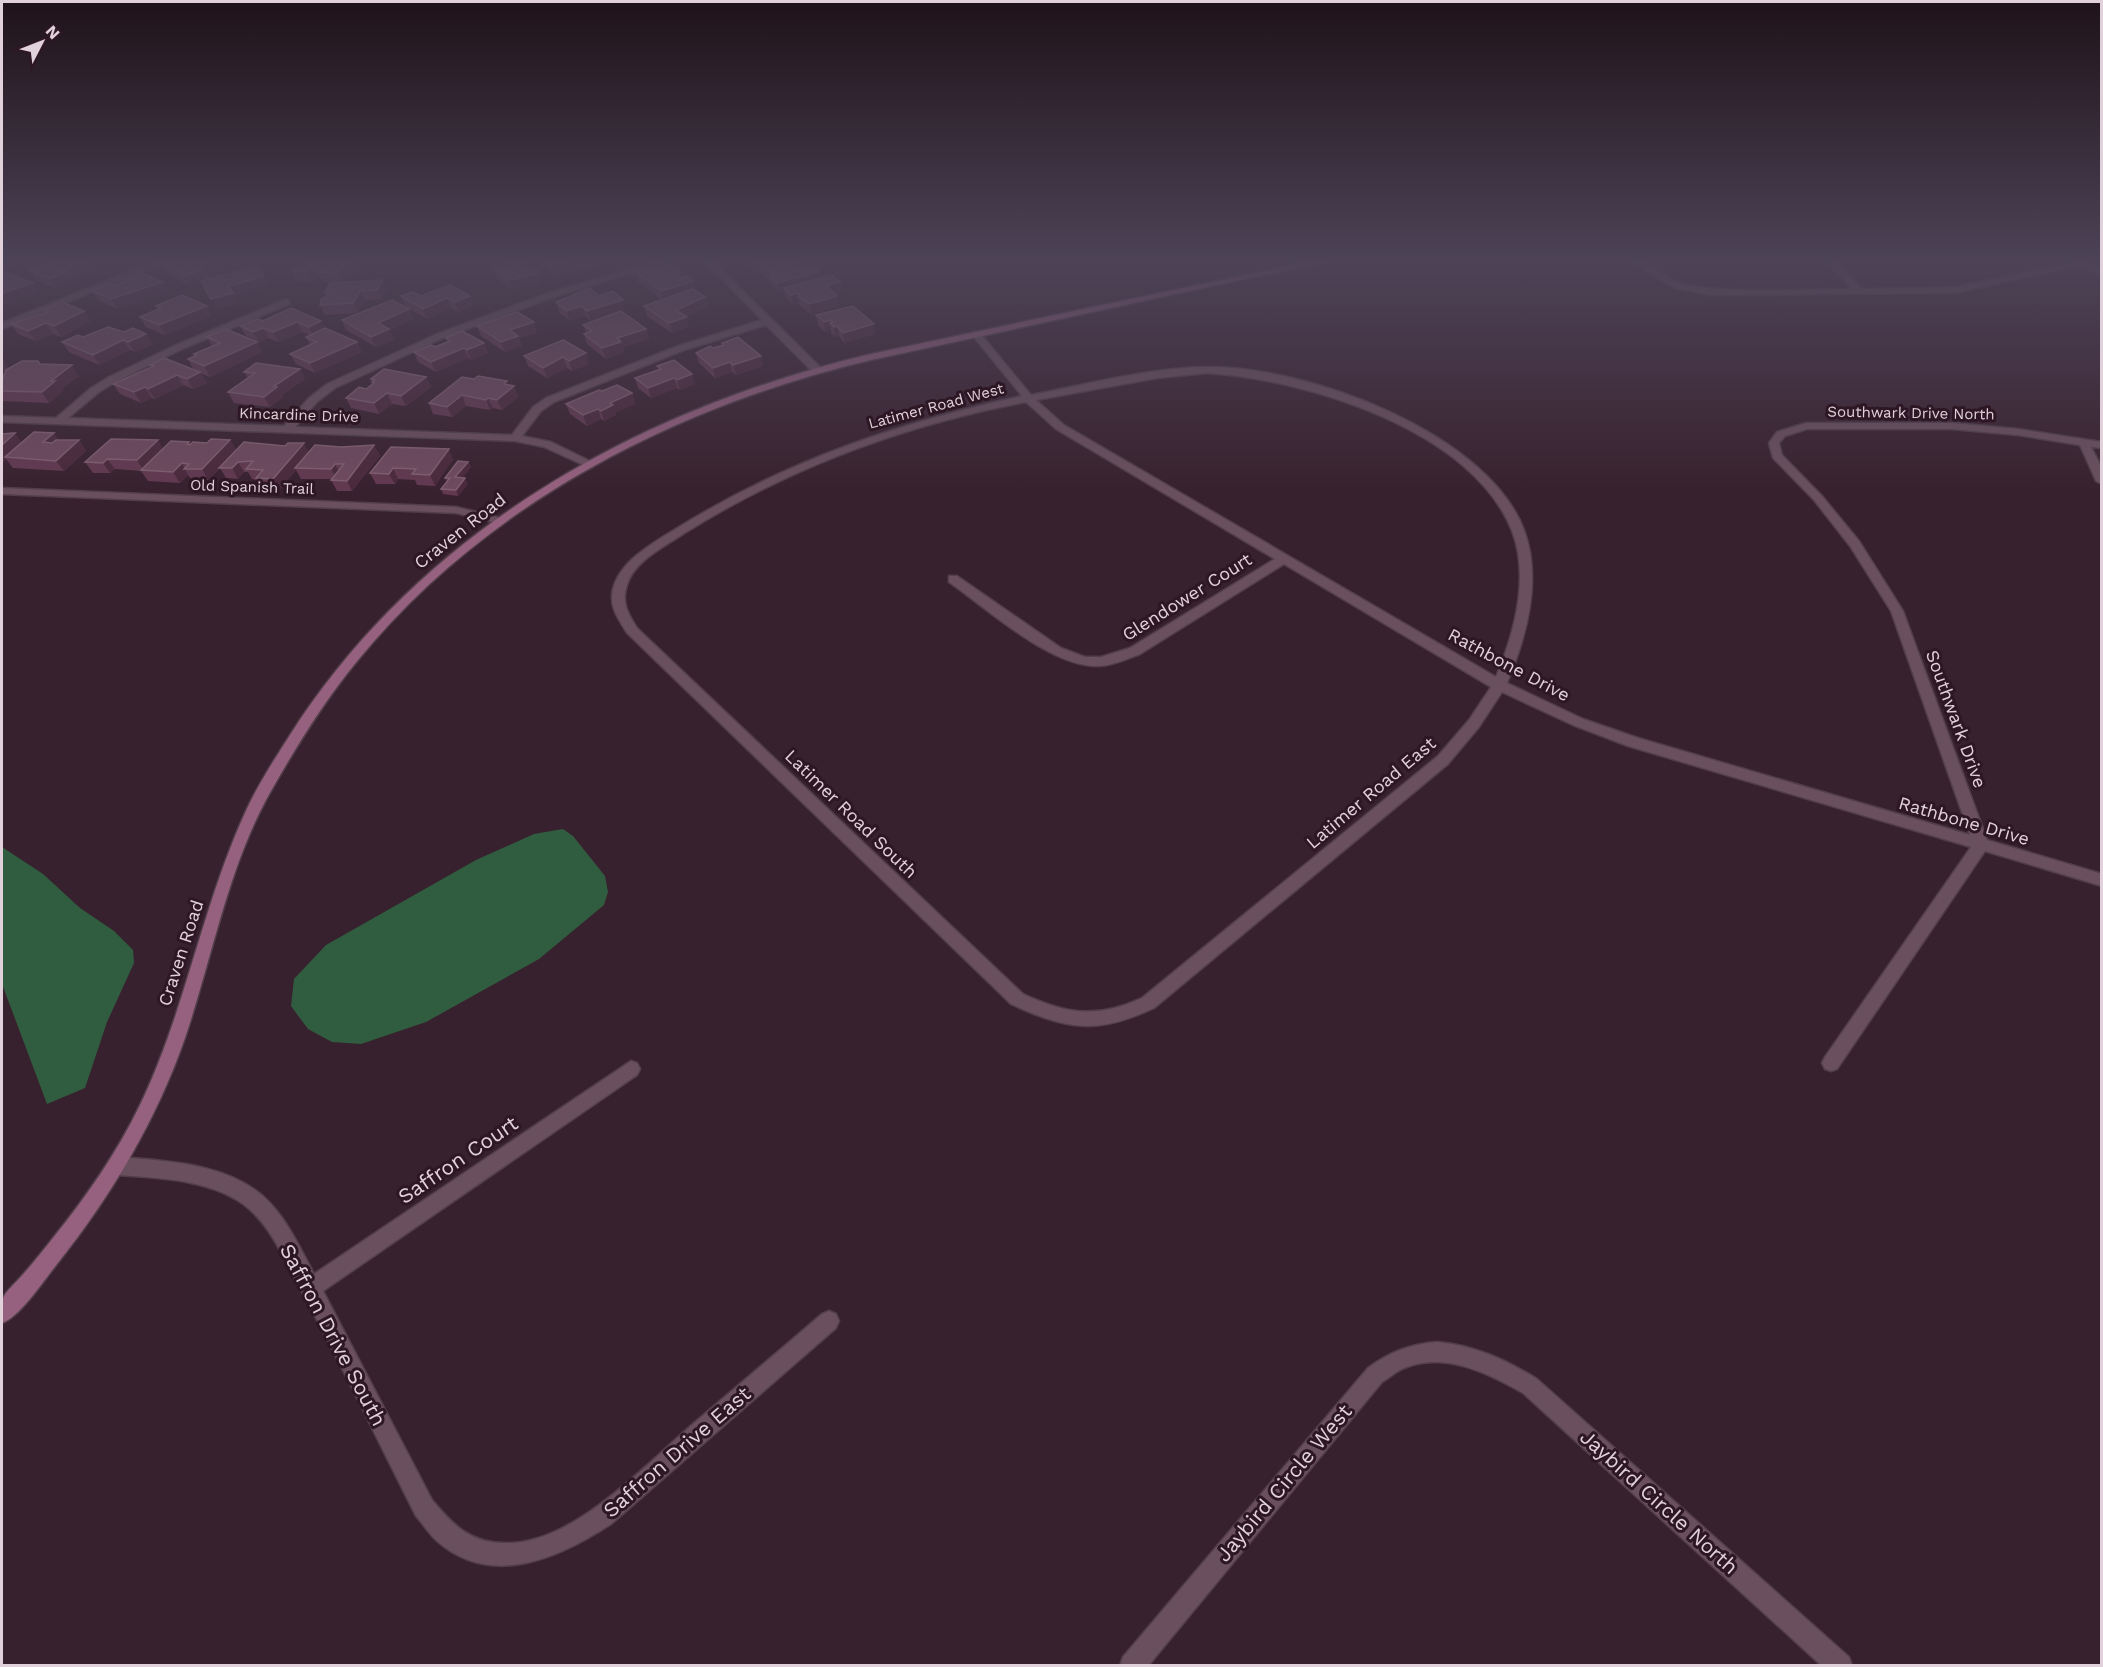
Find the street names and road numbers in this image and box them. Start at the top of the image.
street label: Latimer Road West [866,379,1006,433]
street label: Southwark Drive North [1827,403,1995,423]
street label: Kincardine Drive [239,404,359,426]
street label: Old Spanish Trail [190,476,315,498]
street label: Craven Road [410,488,510,573]
street label: Glendower Court [1118,548,1256,645]
street label: Rathbone Drive [1445,624,1574,706]
street label: Southwark Drive [1922,647,1991,791]
street label: Latimer Road East [1302,732,1440,853]
street label: Latimer Road South [781,745,922,882]
street label: Rathbone Drive [1896,792,2032,849]
street label: Craven Road [153,897,208,1009]
street label: Saffron Court [393,1110,523,1209]
street label: Saffron Drive South [275,1239,392,1430]
street label: Saffron Drive East [598,1381,756,1522]
street label: Jaybird Circle West [1211,1399,1357,1566]
street label: Jaybird Circle North [1575,1424,1744,1579]

